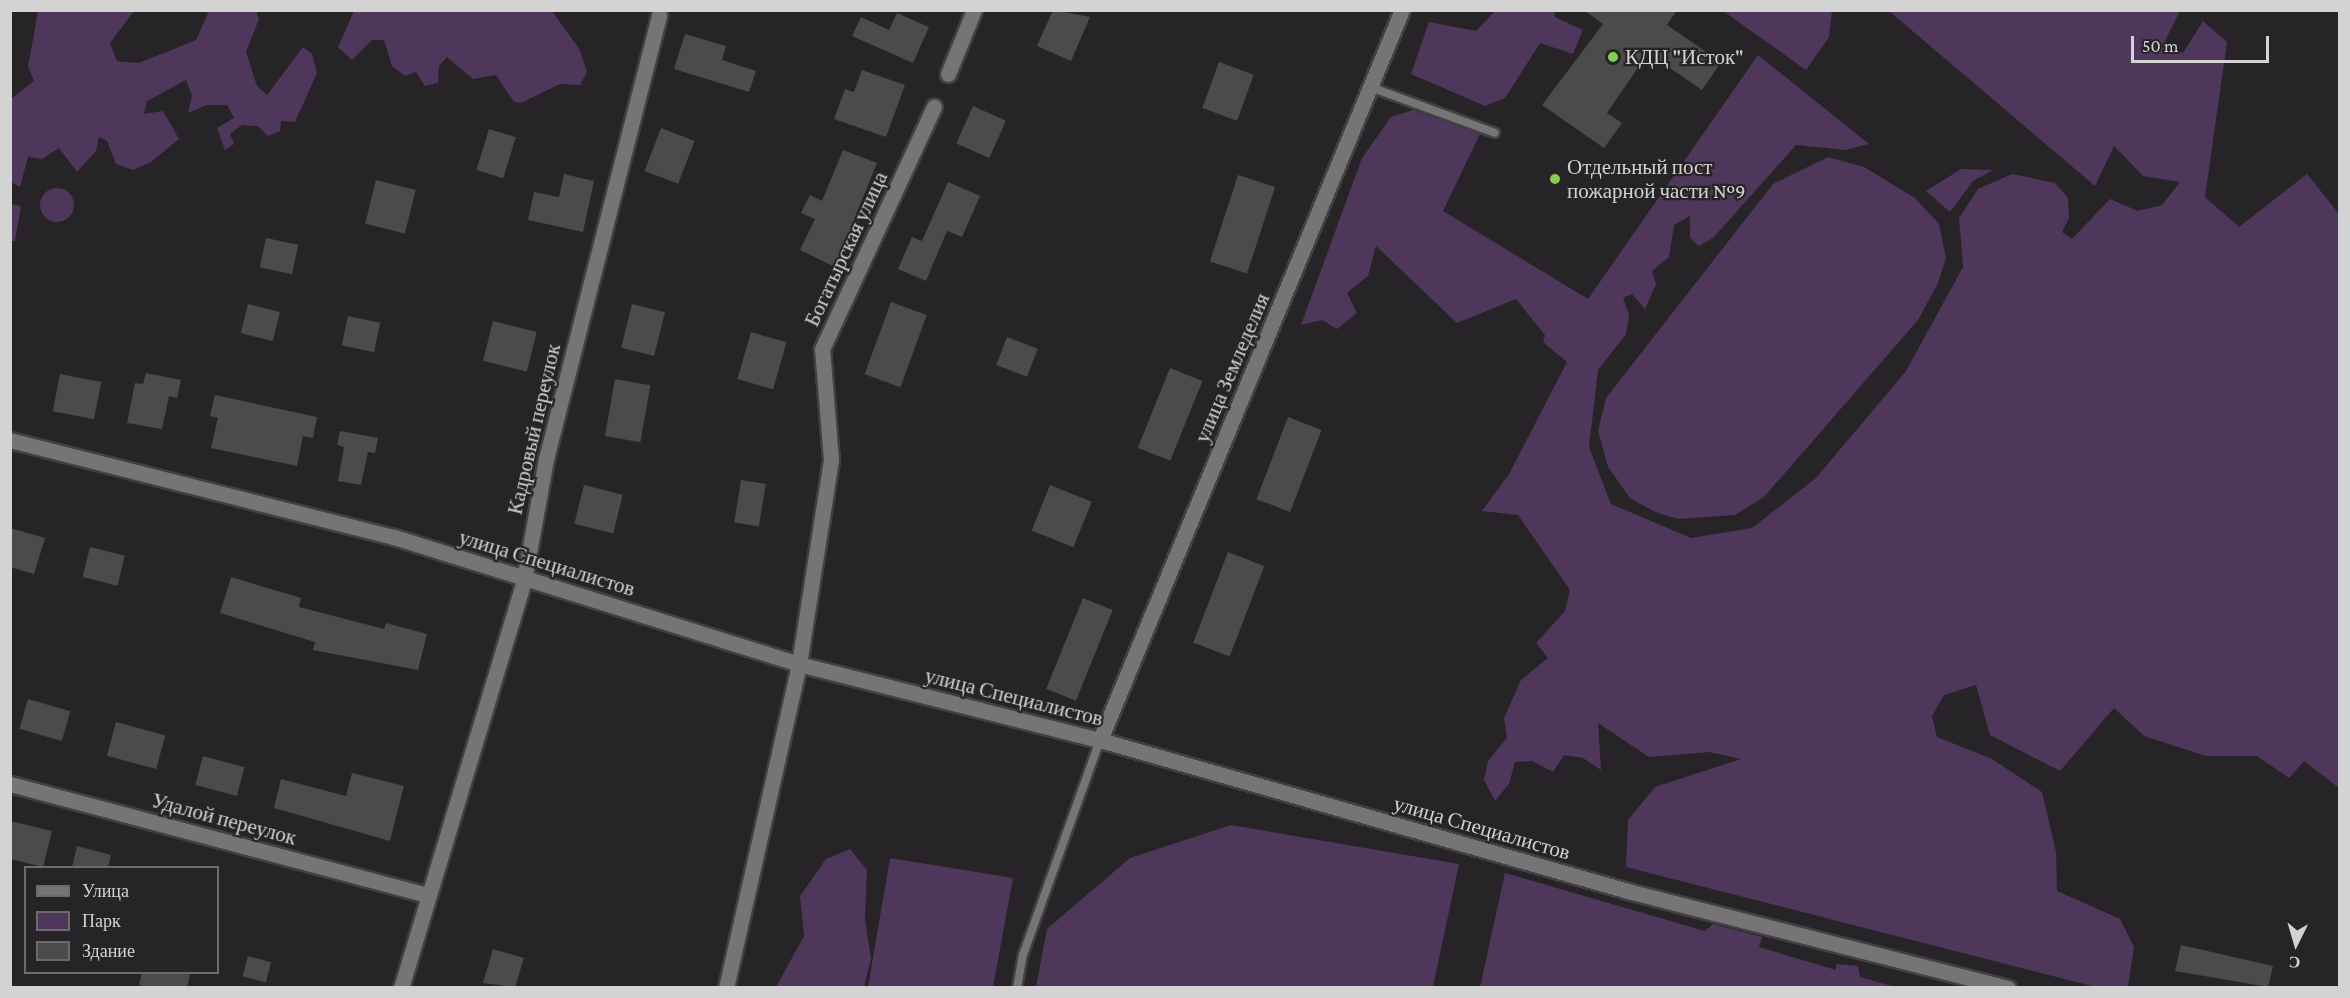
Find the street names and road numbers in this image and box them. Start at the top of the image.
street label: Богатырская улица [799,168,893,330]
street label: улица Земледелия [1189,290,1275,446]
street label: Кадровый переулок [502,341,566,517]
street label: улица Специалистов [456,524,638,602]
street label: улица Специалистов [922,663,1106,731]
street label: Удалой переулок [149,788,299,850]
street label: улица Специалистов [1391,791,1573,865]

